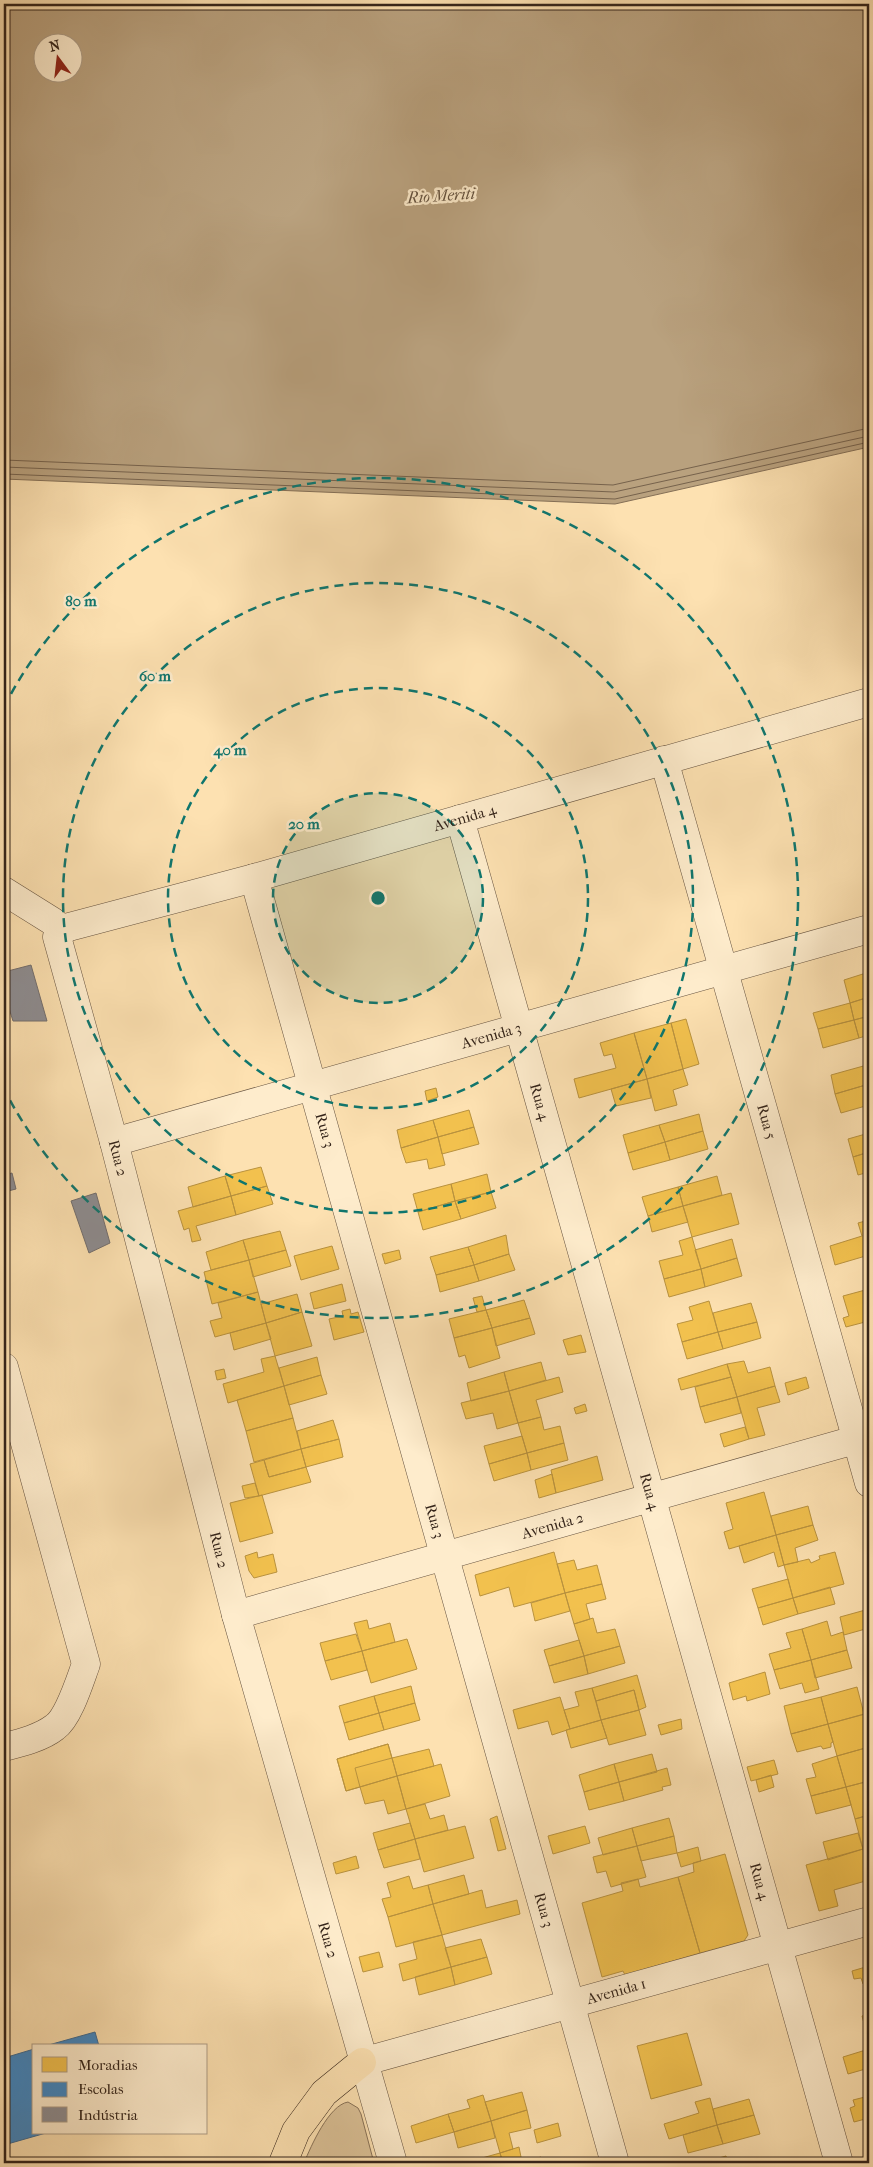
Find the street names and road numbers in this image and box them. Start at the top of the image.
street label: Avenida 4 [431,800,499,835]
street label: Avenida 3 [458,1019,523,1053]
street label: Rua 4 [526,1081,554,1124]
street label: Rua 5 [753,1102,780,1141]
street label: Rua 3 [311,1111,338,1150]
street label: Rua 2 [105,1138,132,1178]
street label: Rua 4 [636,1471,664,1514]
street label: Rua 3 [421,1502,448,1541]
street label: Avenida 2 [519,1508,586,1543]
street label: Rua 2 [206,1530,232,1570]
street label: Rua 4 [746,1861,774,1903]
street label: Rua 3 [530,1891,557,1930]
street label: Rua 2 [314,1920,342,1961]
street label: Avenida 1 [584,1974,648,2008]

